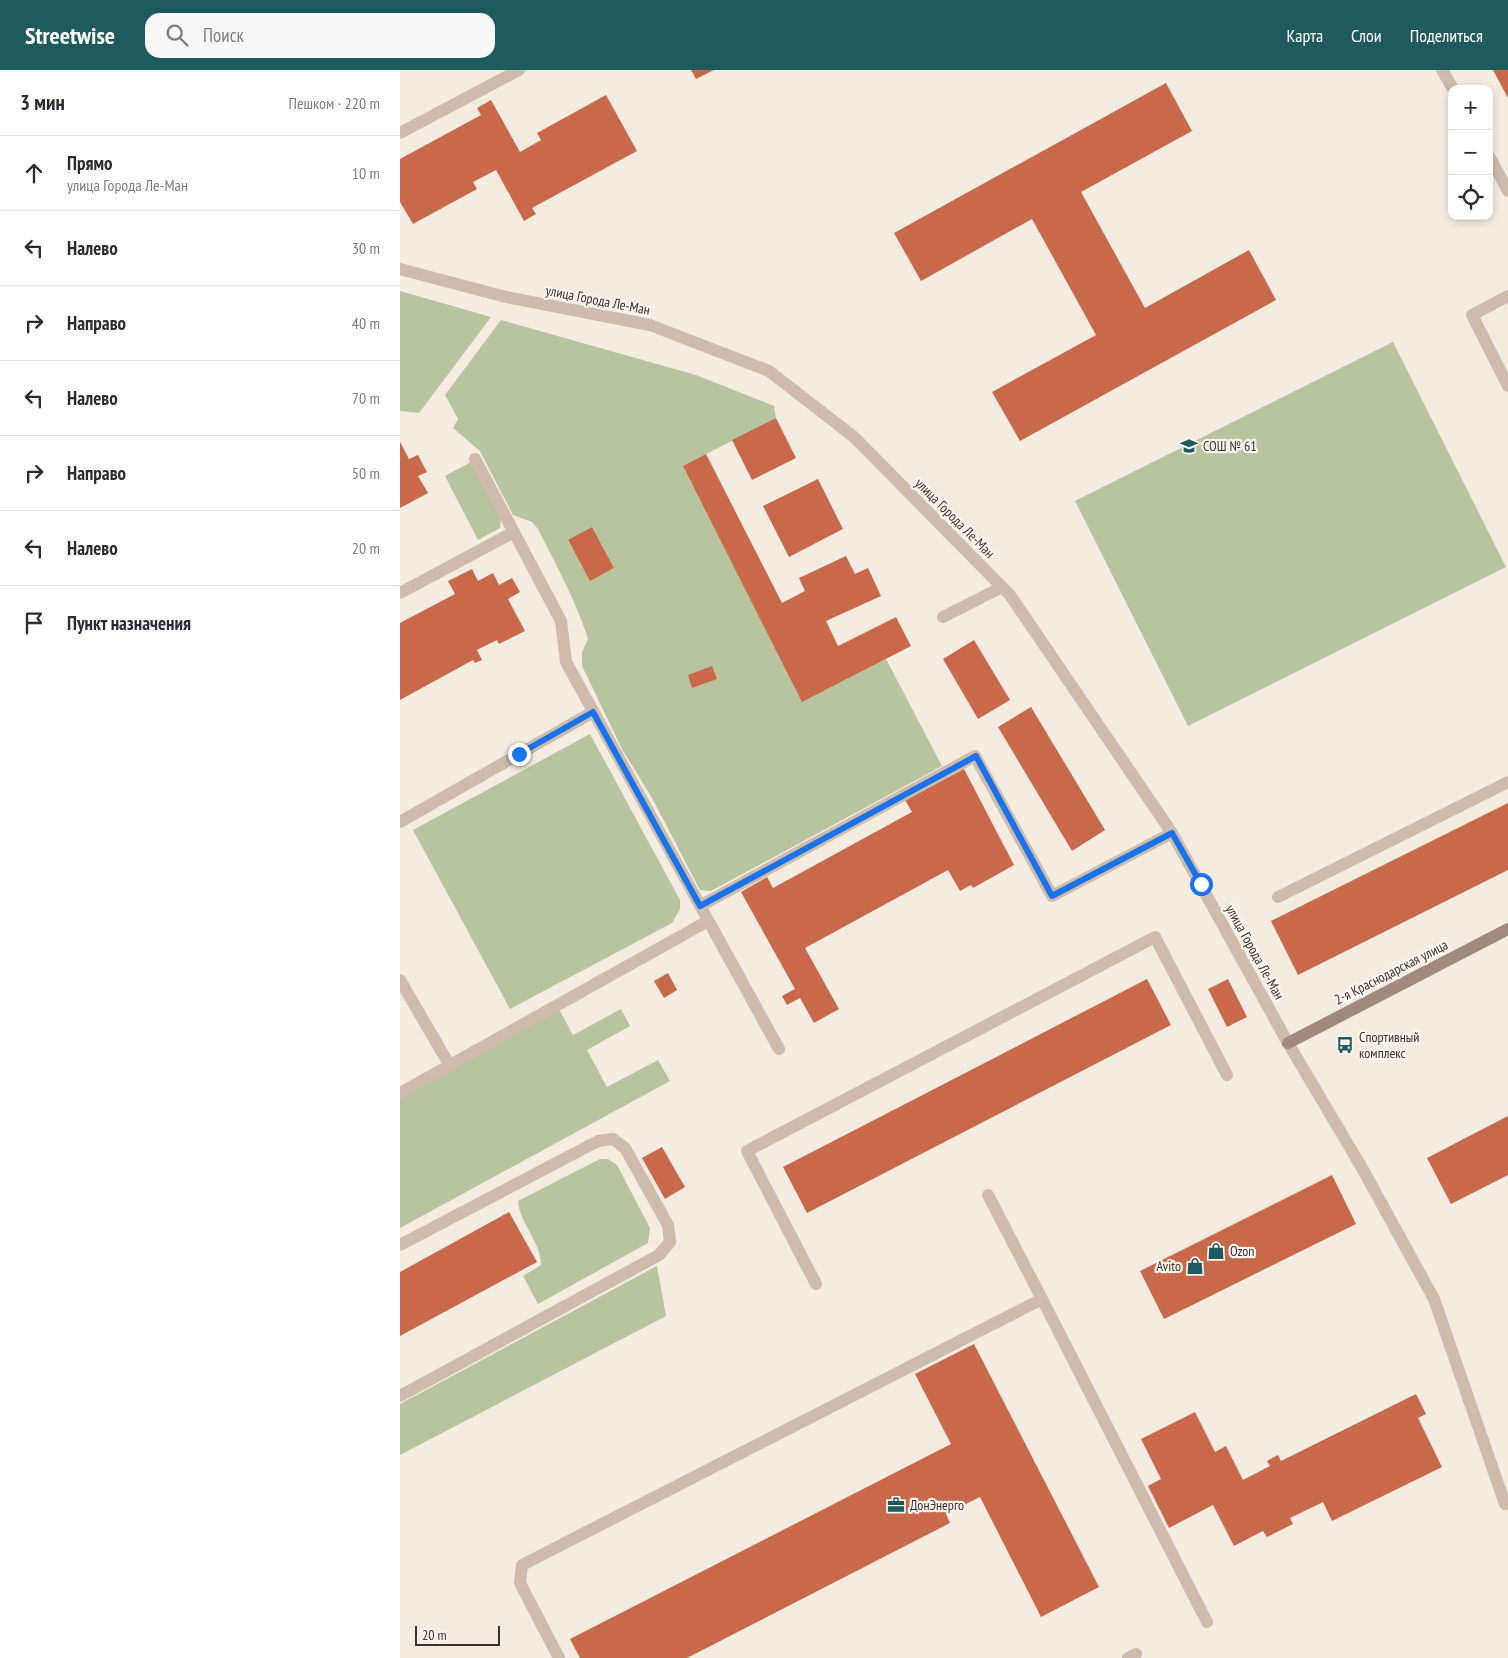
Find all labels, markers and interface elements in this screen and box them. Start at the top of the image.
search box [145,13,495,58]
text: Streetwise [25,20,115,51]
icon: search [163,21,191,49]
text: Поиск [203,23,244,47]
text: Карта [1286,24,1323,47]
text: Слои [1351,24,1382,47]
text: Поделиться [1410,24,1483,47]
map controls [1448,85,1493,220]
button: + [1448,85,1493,130]
text: 3 мин [20,89,65,116]
text: Пешком · 220 m [289,93,380,113]
button: − [1448,130,1493,175]
text: Прямо [67,151,112,175]
icon: ahead [20,159,48,187]
text: 10 m [352,163,380,183]
text: улица Города Ле-Ман [67,175,188,195]
button: locate [1448,175,1493,220]
icon: left [20,234,48,262]
text: Налево [67,236,118,260]
text: 30 m [352,238,380,258]
street label: улица Города Ле-Ман [544,281,652,319]
icon: right [20,309,48,337]
text: Направо [67,311,126,335]
text: 40 m [352,313,380,333]
icon: left [20,384,48,412]
text: Налево [67,386,118,410]
text: 70 m [352,388,380,408]
school or university icon: СОШ № 61 [1179,436,1199,456]
place label: СОШ № 61 [1203,437,1257,455]
icon: right [20,459,48,487]
text: Направо [67,461,126,485]
text: 50 m [352,463,380,483]
street label: улица Города Ле-Ман [911,474,999,562]
icon: left [20,534,48,562]
text: Налево [67,536,118,560]
text: 20 m [352,538,380,558]
icon: arrive [20,609,48,637]
text: Пункт назначения [67,611,191,635]
route end [508,743,531,766]
route start [1190,873,1213,896]
street label: улица Города Ле-Ман [1221,901,1289,1003]
street label: 2-я Краснодарская улица [1331,936,1451,1008]
place label: Спортивный комплекс [1359,1028,1419,1062]
bus stop icon: Спортивный комплекс [1335,1035,1355,1055]
shop icon: Ozon [1206,1241,1226,1261]
place label: Ozon [1230,1242,1255,1260]
shop icon: Avito [1185,1256,1205,1276]
place label: Avito [1157,1257,1181,1275]
office icon: ДонЭнерго [886,1495,906,1515]
place label: ДонЭнерго [910,1496,964,1514]
scale bar [415,1623,500,1646]
text: 20 m [422,1626,447,1644]

